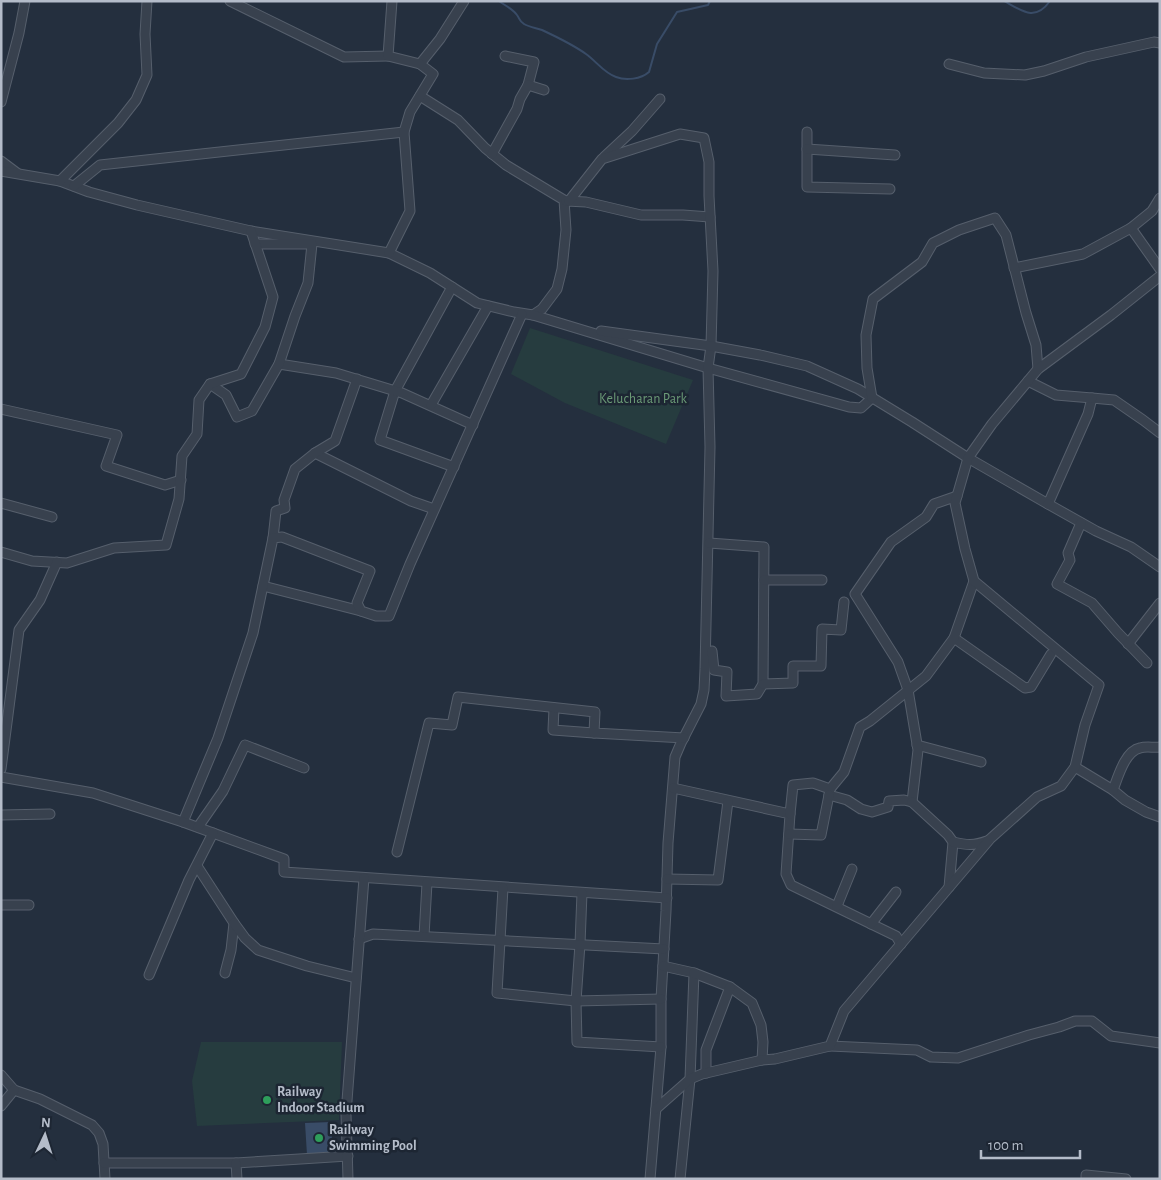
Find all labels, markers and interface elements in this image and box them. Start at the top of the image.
park label: Kelucharan Park [599,392,688,406]
place label: Railway Indoor Stadium [277,1085,365,1115]
marker: Railway Indoor Stadium [261,1094,273,1106]
north arrow [20,1110,70,1160]
text: N [40,1116,51,1130]
place label: Railway Swimming Pool [329,1123,417,1153]
scale bar [981,1128,1080,1160]
marker: Railway Swimming Pool [313,1132,325,1144]
text: 100 m [988,1138,1023,1153]

